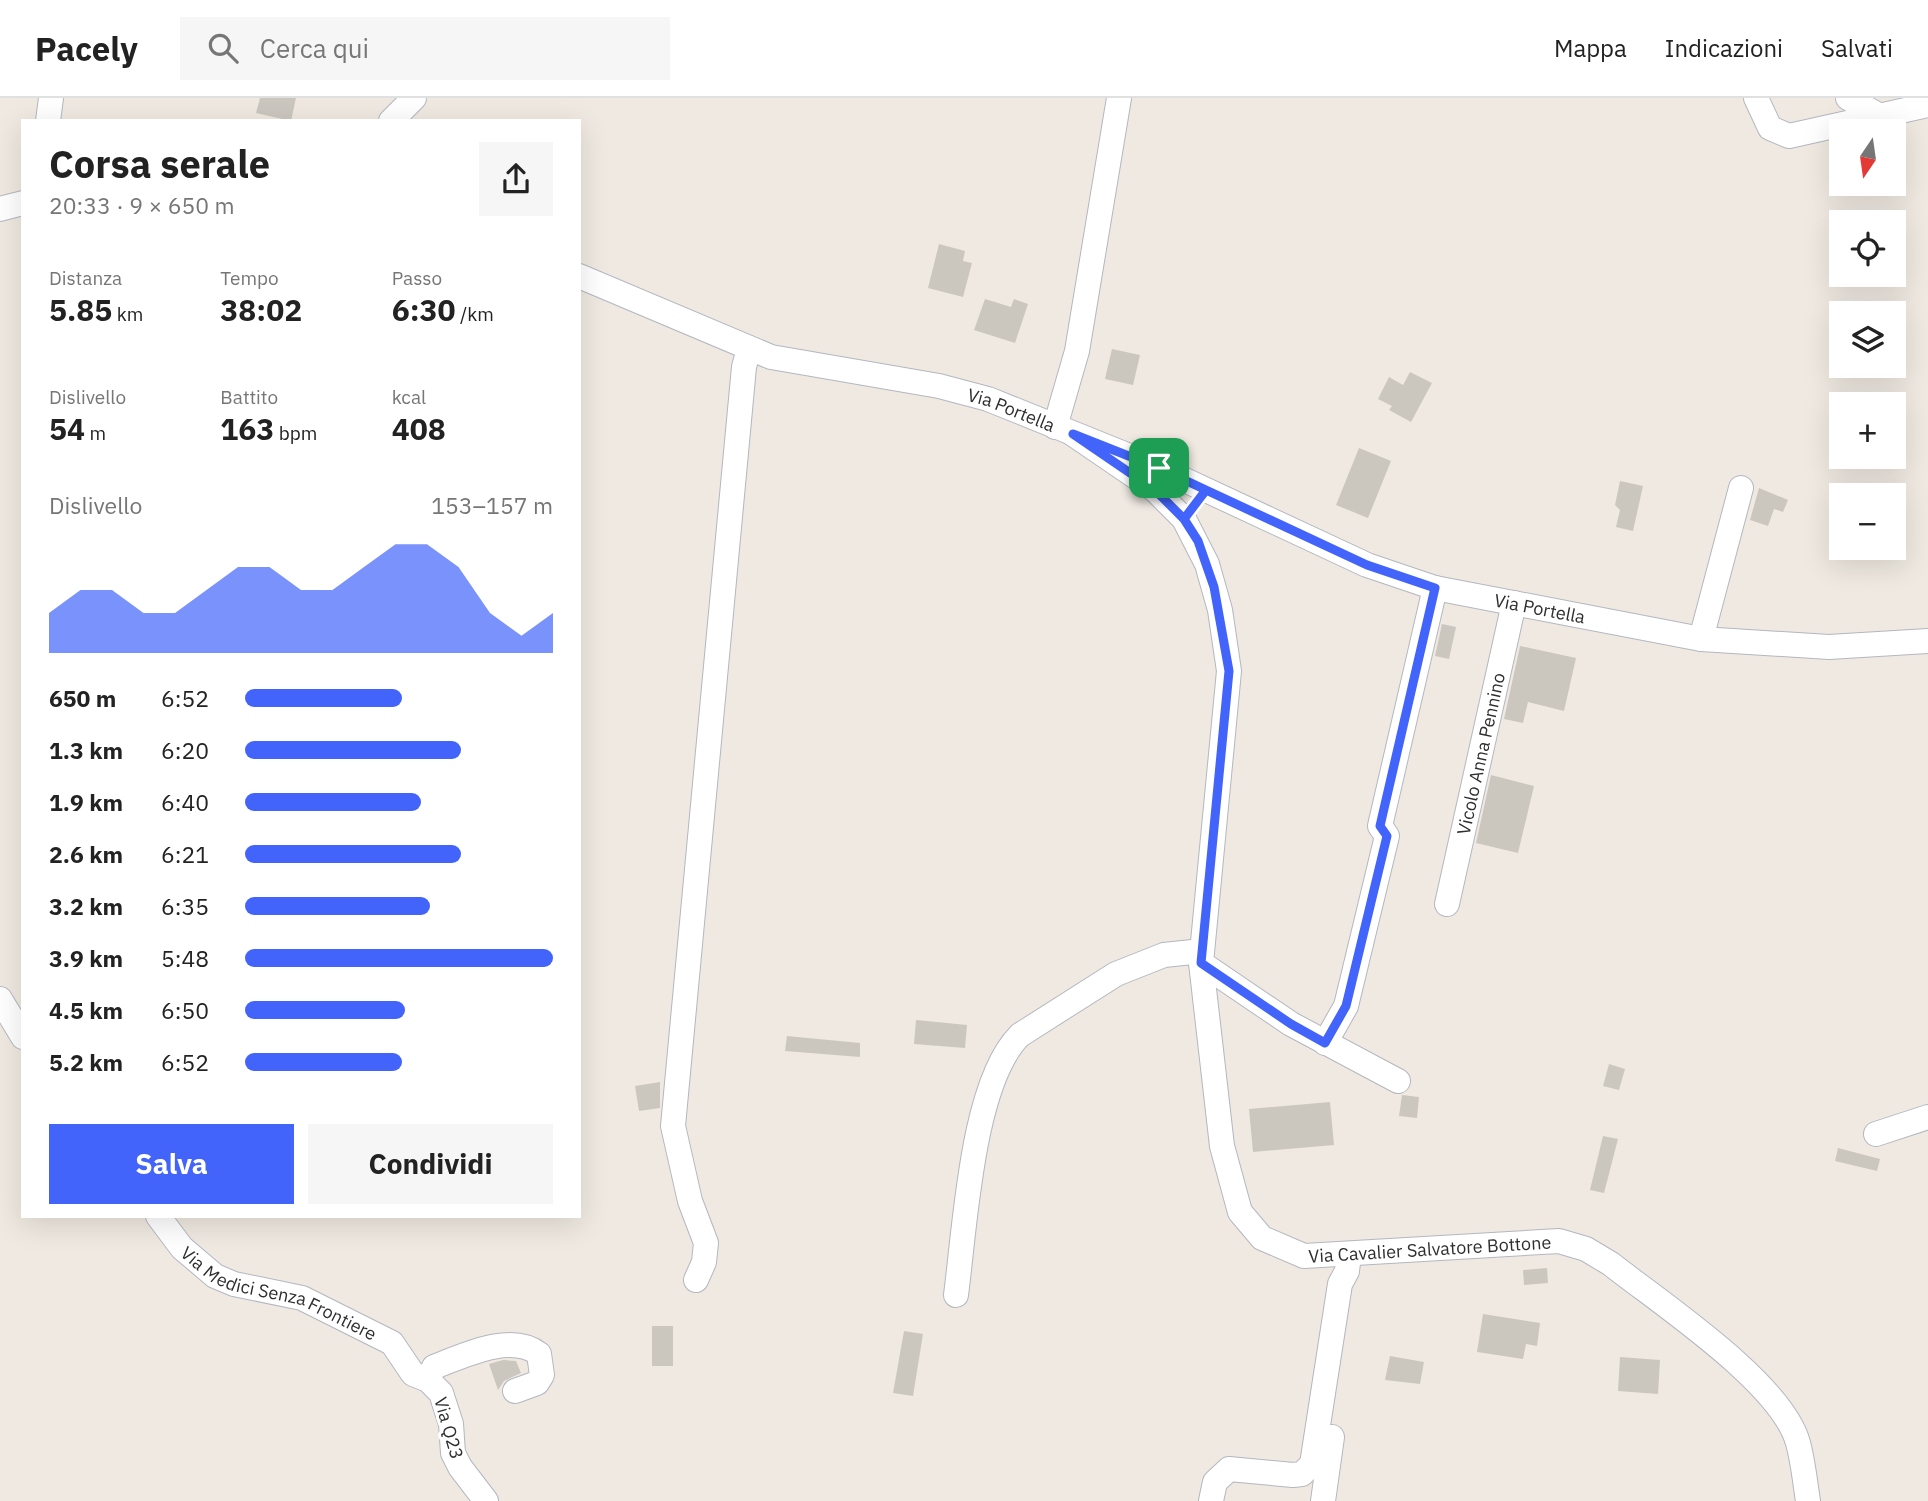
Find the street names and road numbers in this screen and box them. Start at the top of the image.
street label: Via Portella [965,383,1059,437]
street label: Via Portella [1492,588,1588,628]
street label: Vicolo Anna Pennino [1451,670,1510,837]
street label: Via Cavalier Salvatore Bottone [1308,1230,1552,1267]
street label: Via Medici Senza Frontiere [176,1241,381,1345]
street label: Via Q23 [429,1394,469,1462]

